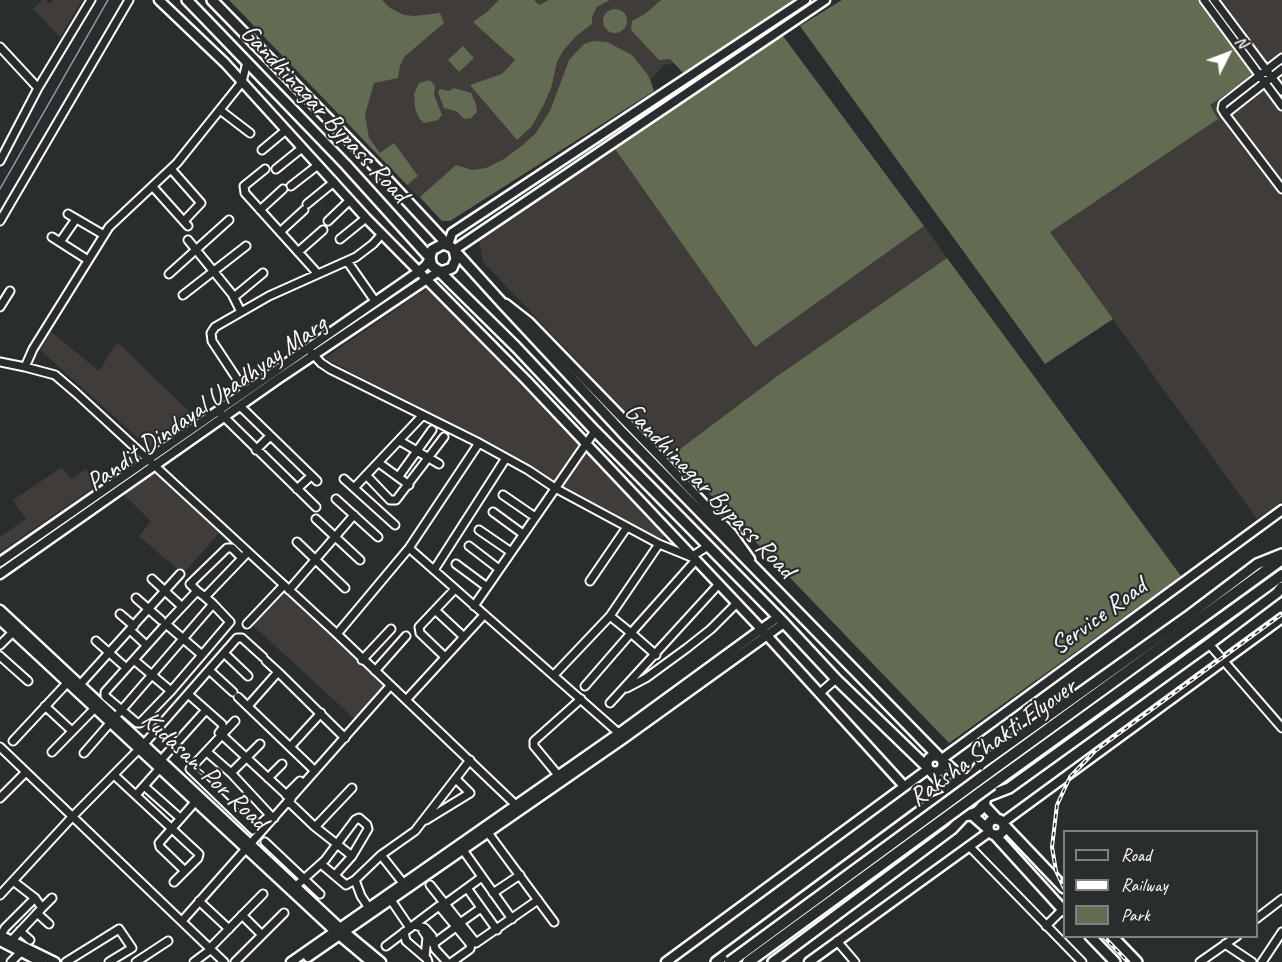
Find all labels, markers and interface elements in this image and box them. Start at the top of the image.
street label: Gandhinagar Bypass Road [233,18,415,210]
north arrow [1198,24,1258,84]
text: N [1231,32,1252,52]
street label: Pandit Dindayal Upadhyay Marg [81,309,333,499]
street label: Gandhinagar Bypass Road [617,397,801,585]
street label: Service Road [1045,572,1153,662]
street label: Raksha Shakti Flyover [903,672,1083,814]
street label: Kudasan-Por Road [134,705,274,837]
legend [1063,830,1258,938]
text: Road [1121,844,1151,866]
text: Railway [1121,874,1168,896]
text: Park [1121,904,1150,926]

